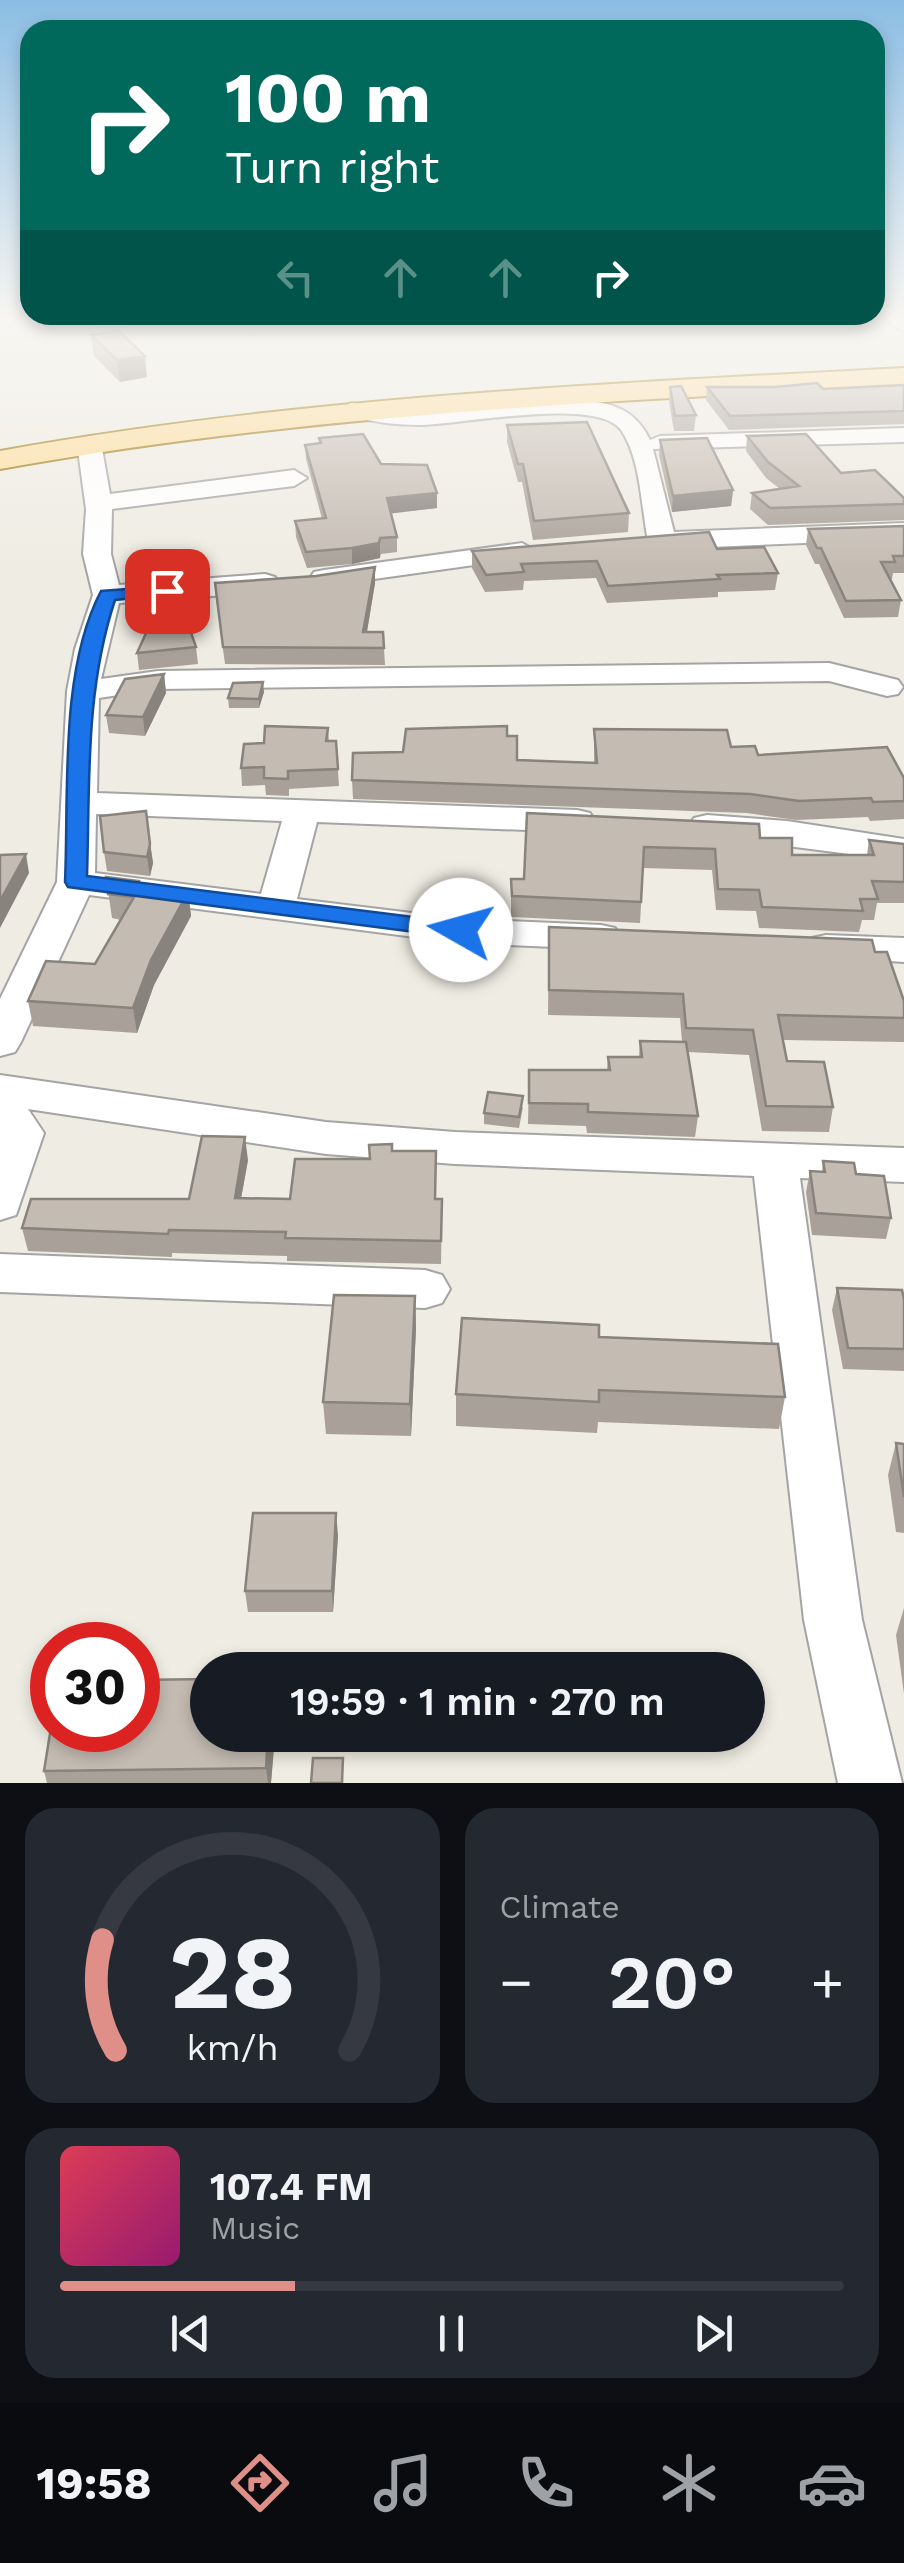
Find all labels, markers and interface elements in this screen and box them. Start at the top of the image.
text: 100 m [225,57,431,139]
icon: right [60,60,190,190]
text: Turn right [225,141,439,194]
icon: left [268,250,323,305]
icon: ahead [373,250,428,305]
icon: ahead [478,250,533,305]
icon: right [583,250,638,305]
pin [125,549,210,634]
icon: arrive [140,564,195,619]
position arrow [409,878,513,982]
speed limit sign: 30 [30,1622,160,1752]
text: 19:59 · 1 min · 270 m [290,1680,665,1724]
text: Climate [500,1888,620,1926]
text: 28 [169,1911,296,2033]
text: 20° [608,1938,736,2026]
text: − [500,1950,533,2014]
text: + [811,1950,844,2014]
text: km/h [186,2027,278,2069]
text: 107.4 FM [210,2165,373,2209]
text: Music [210,2209,300,2247]
icon: previous [163,2306,218,2361]
icon: pause [424,2306,479,2361]
icon: next [686,2306,741,2361]
icon: directions [225,2448,295,2518]
icon: music [368,2448,438,2518]
icon: phone [511,2448,581,2518]
icon: climate [654,2448,724,2518]
icon: car [797,2448,867,2518]
text: 19:58 [37,2457,152,2510]

